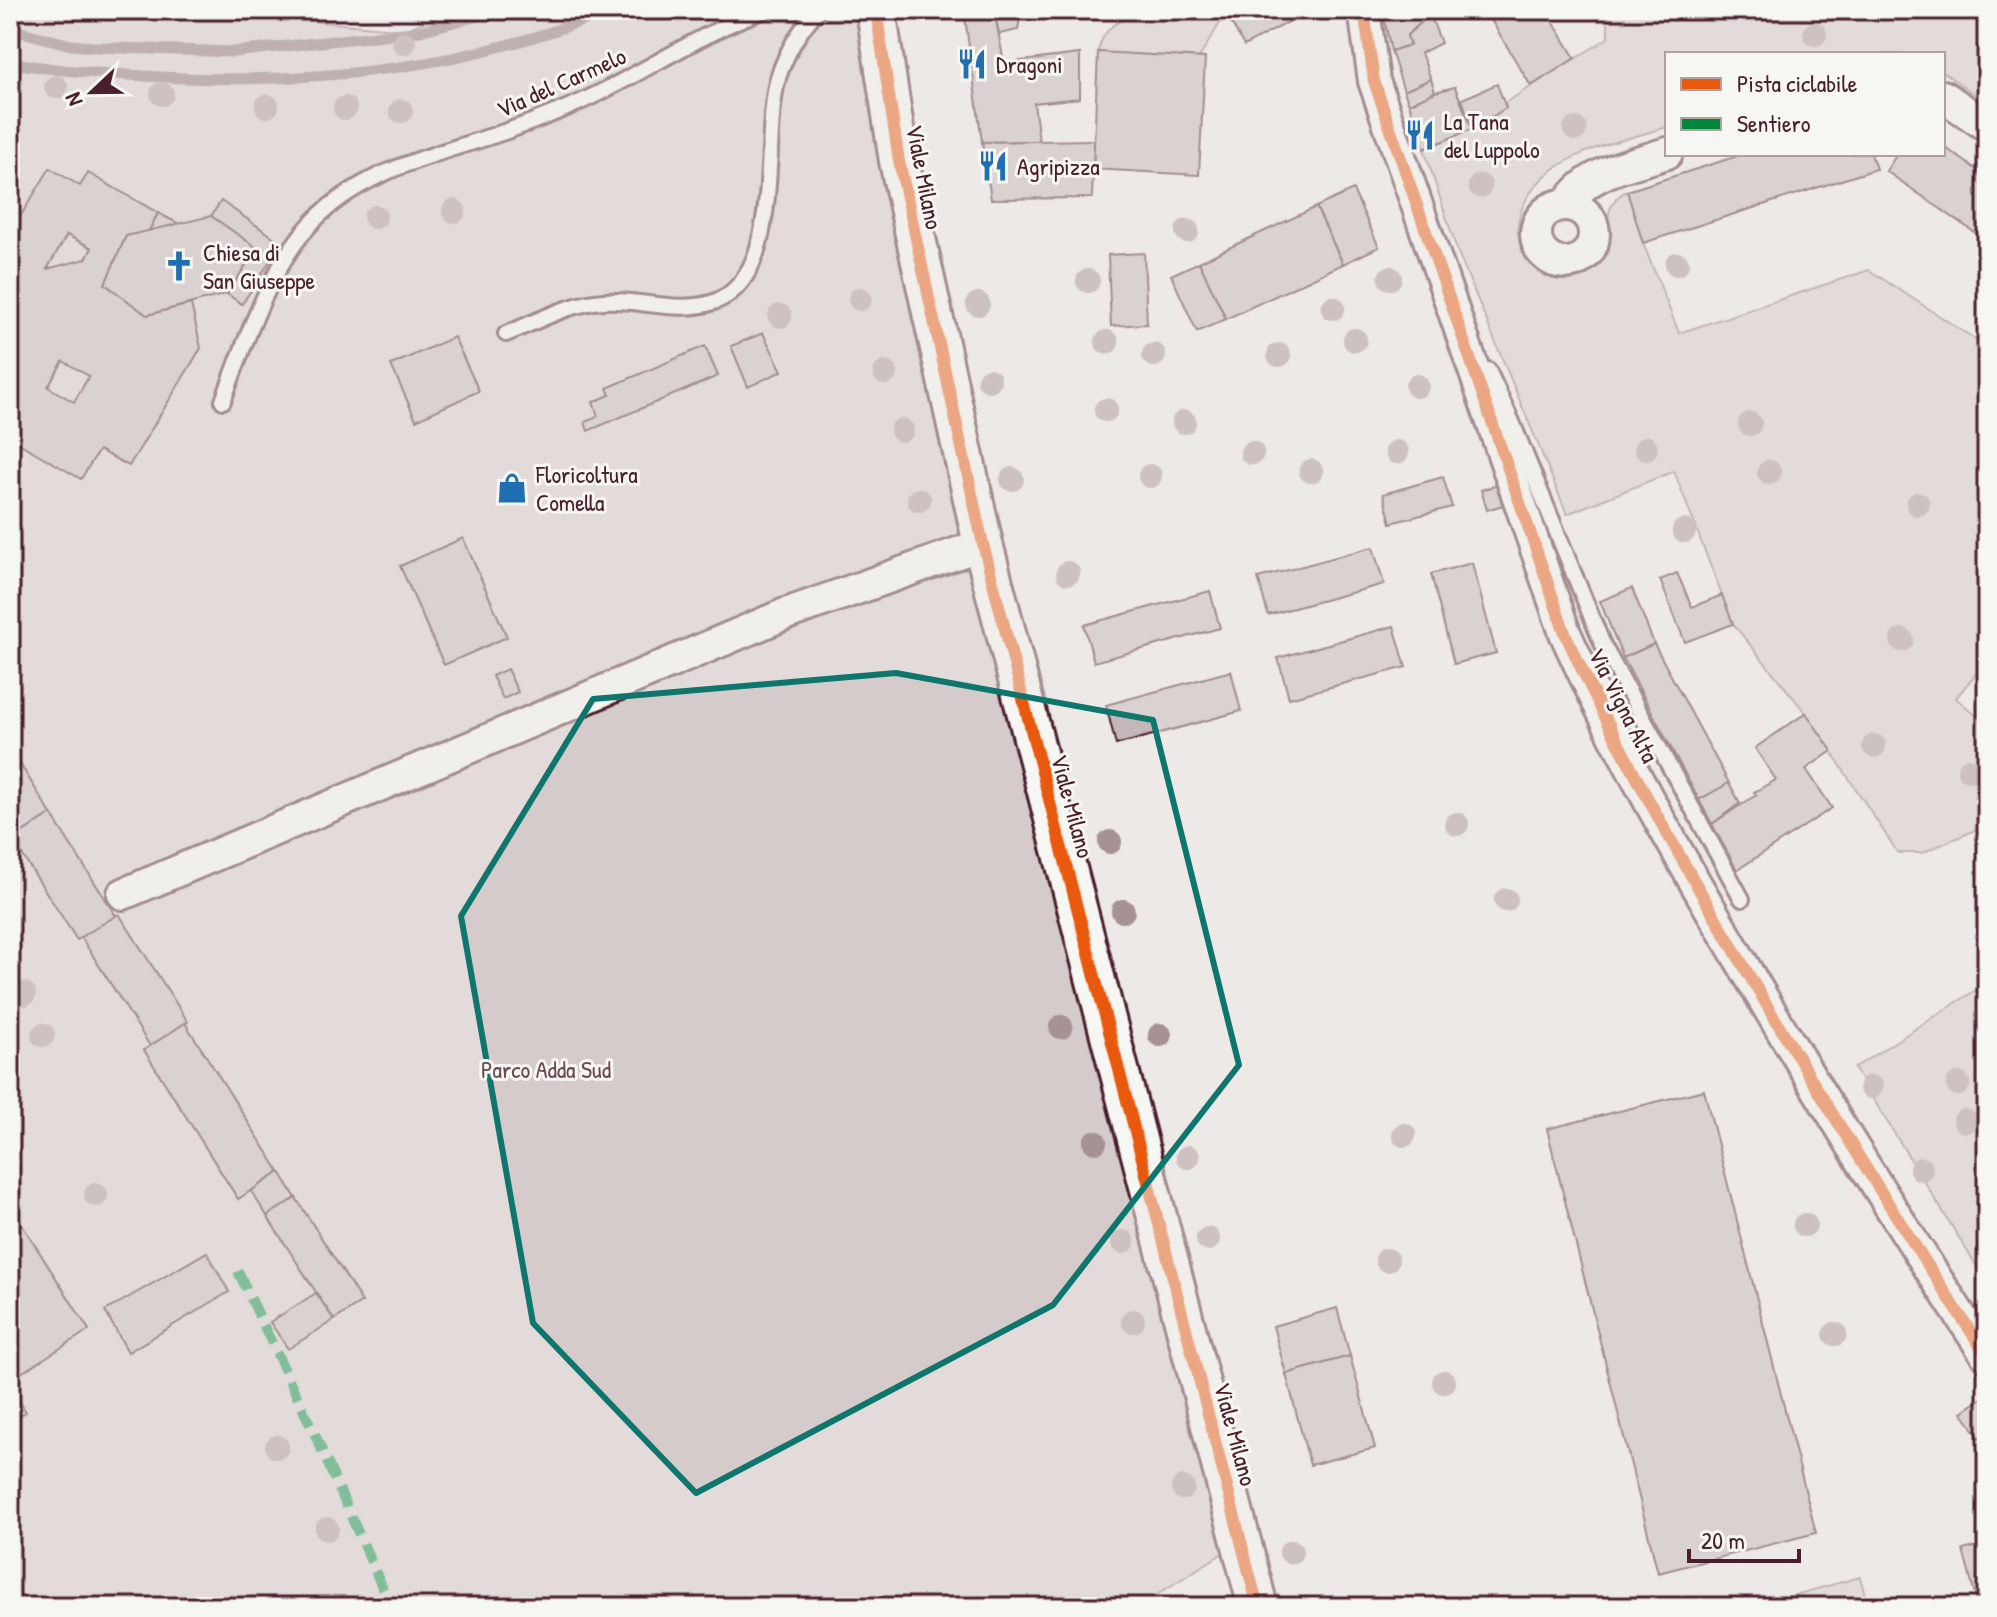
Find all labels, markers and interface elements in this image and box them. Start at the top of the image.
street label: Via del Carmelo [491,39,631,125]
restaurant icon: Dragoni [955,47,989,81]
place label: Dragoni [996,48,1063,80]
north arrow [52,52,132,132]
legend [1665,52,1945,156]
text: Pista ciclabile [1737,67,1858,99]
text: N [57,88,90,111]
place label: La Tana del Luppolo [1444,105,1540,165]
text: Sentiero [1737,107,1811,139]
restaurant icon: La Tana del Luppolo [1403,118,1437,152]
street label: Viale Milano [899,122,951,232]
restaurant icon: Agripizza [976,149,1010,183]
place label: Agripizza [1017,150,1100,182]
place label: Chiesa di San Giuseppe [203,236,316,296]
church icon: Chiesa di San Giuseppe [162,249,196,283]
place label: Floricoltura Comella [535,458,638,518]
shop icon: Floricoltura Comella [495,471,529,505]
street label: Via Vigna Alta [1581,642,1667,768]
street label: Viale Milano [1044,751,1102,862]
park label: Parco Adda Sud [481,1053,611,1085]
street label: Viale Milano [1207,1379,1265,1490]
scale bar [1689,1513,1799,1563]
text: 20 m [1701,1524,1745,1556]

